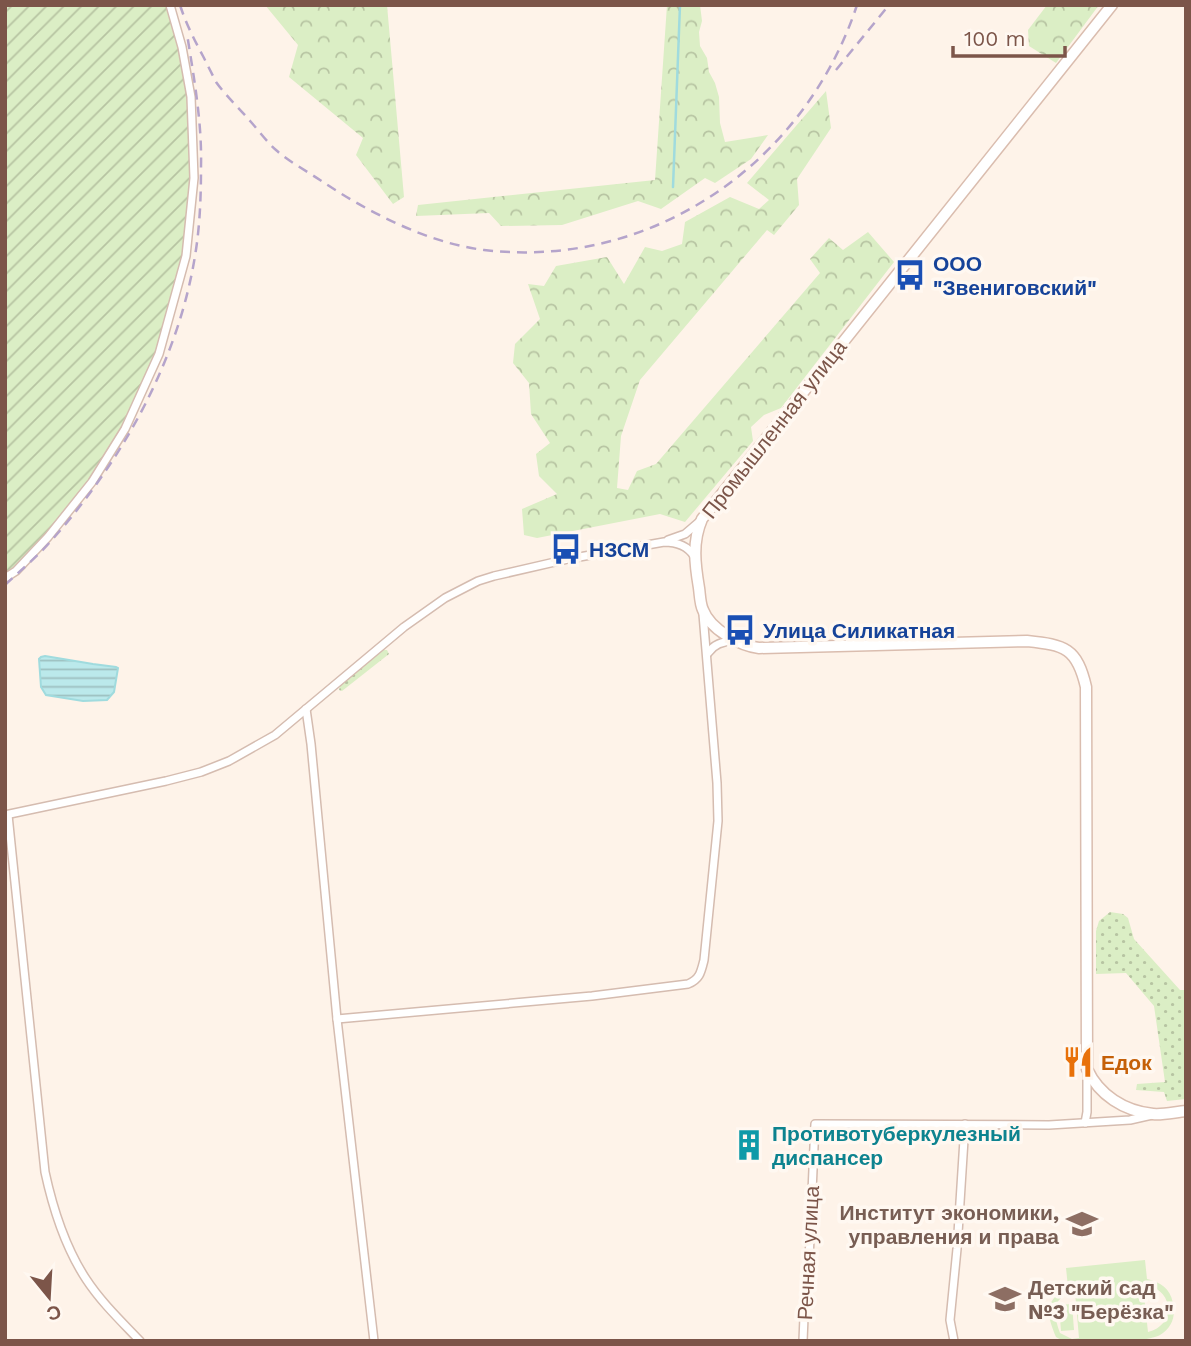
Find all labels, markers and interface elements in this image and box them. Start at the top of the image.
scale bar [953,14,1065,58]
text: 100 m [964,26,1026,51]
place label: ООО "Звениговский" [933,251,1097,300]
bus stop icon: ООО "Звениговский" [893,258,927,292]
street label: Промышленная улица [696,334,852,523]
bus stop icon: НЗСМ [549,532,583,566]
place label: НЗСМ [589,537,649,562]
bus stop icon: Улица Силикатная [723,613,757,647]
place label: Улица Силикатная [763,618,955,643]
restaurant icon: Едок [1061,1045,1095,1079]
place label: Едок [1101,1050,1152,1075]
place label: Противотуберкулезный диспансер [772,1121,1021,1170]
building icon: Противотуберкулезный диспансер [732,1128,766,1162]
street label: Речная улица [792,1185,824,1321]
place label: Институт экономики, управления и права [839,1200,1059,1249]
school or university icon: Институт экономики, управления и права [1065,1207,1099,1241]
north arrow [14,1262,84,1332]
place label: Детский сад №3 "Берёзка" [1028,1275,1174,1324]
school or university icon: Детский сад №3 "Берёзка" [988,1282,1022,1316]
text: С [44,1300,64,1326]

